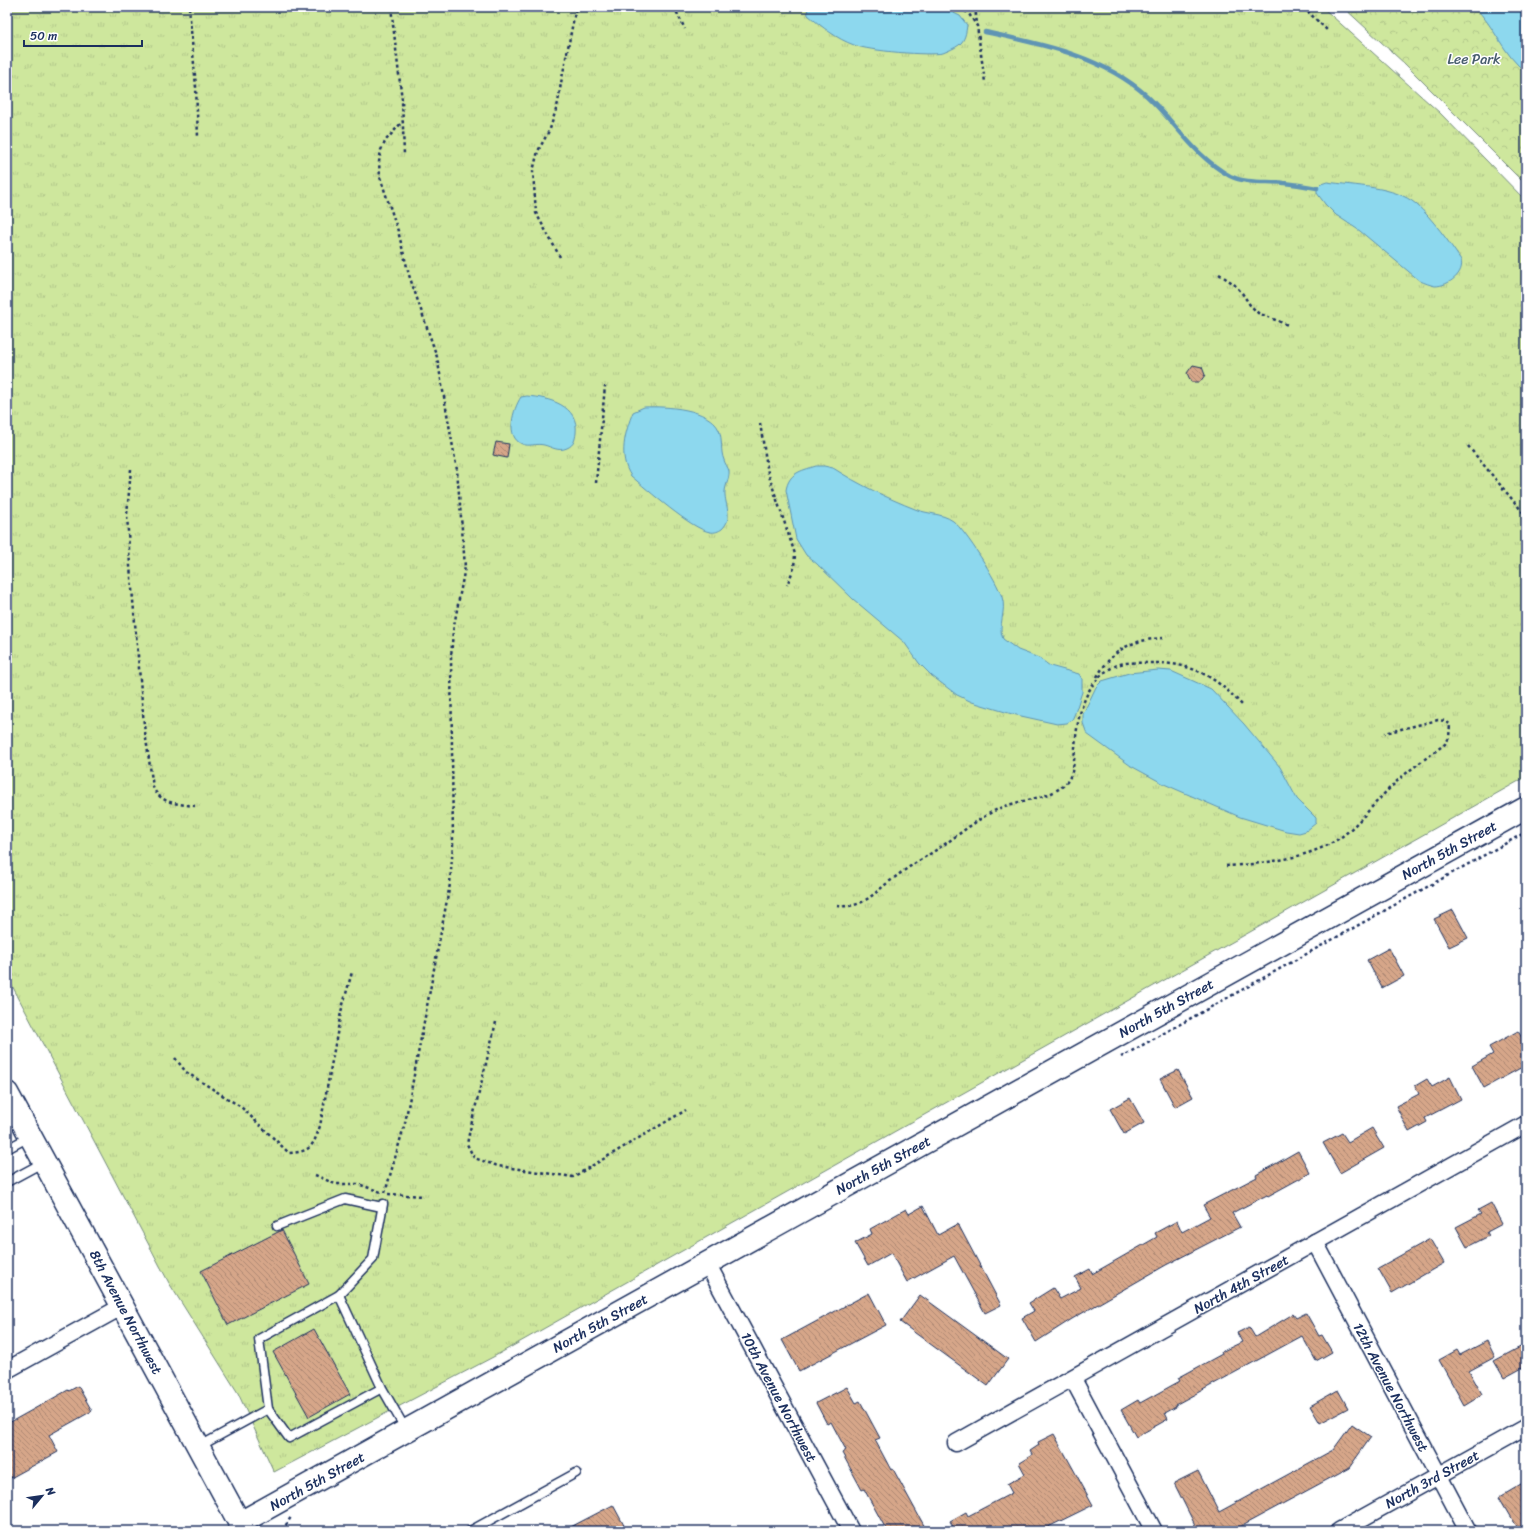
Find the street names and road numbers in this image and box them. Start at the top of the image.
street label: North 5th Street [1397,814,1502,887]
street label: North 5th Street [1114,972,1219,1045]
street label: North 5th Street [831,1129,936,1202]
street label: 8th Avenue Northwest [82,1245,169,1379]
street label: North 4th Street [1189,1248,1294,1321]
street label: North 5th Street [548,1287,653,1360]
street label: 12th Avenue Northwest [1346,1318,1435,1457]
street label: 10th Avenue Northwest [734,1328,824,1467]
street label: North 3rd Street [1380,1443,1484,1516]
street label: North 5th Street [265,1445,370,1518]

